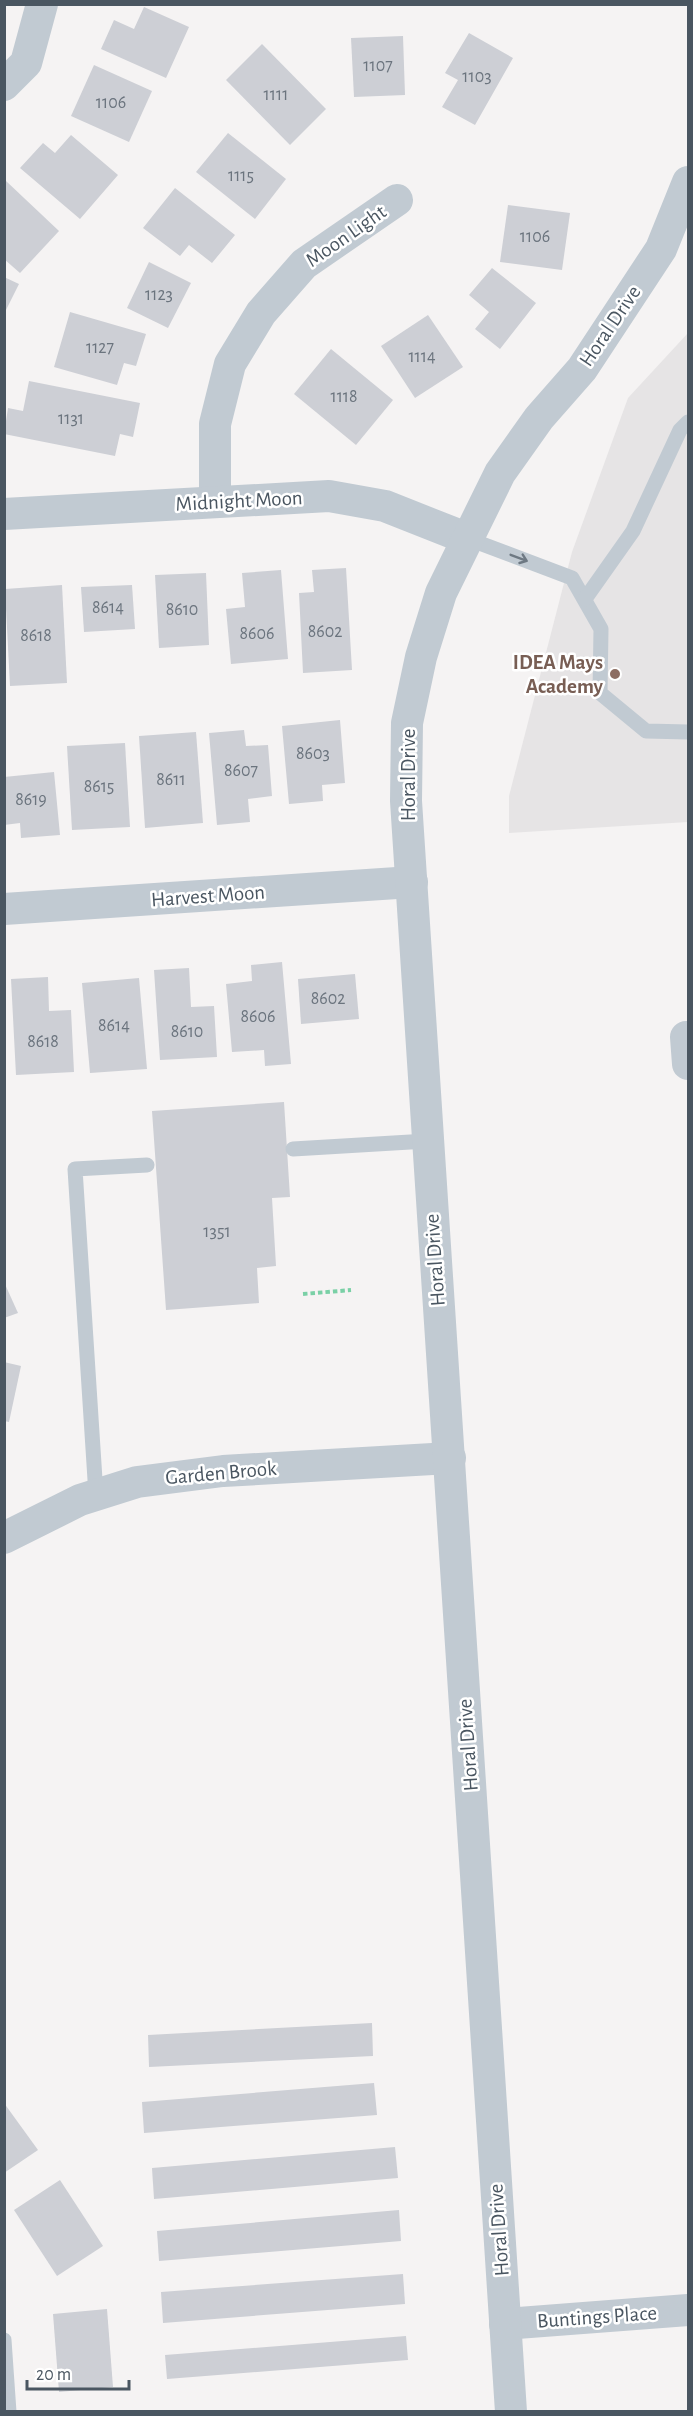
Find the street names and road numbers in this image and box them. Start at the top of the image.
street label: Moon Light [302,201,390,271]
street label: Horal Drive [575,282,645,370]
street label: Midnight Moon [175,487,303,515]
street label: Horal Drive [398,729,419,821]
street label: Harvest Moon [150,882,266,910]
street label: Horal Drive [421,1213,449,1307]
street label: Garden Brook [165,1458,278,1488]
street label: Horal Drive [454,1698,482,1792]
street label: Horal Drive [485,2183,513,2277]
street label: Buntings Place [536,2302,658,2332]

